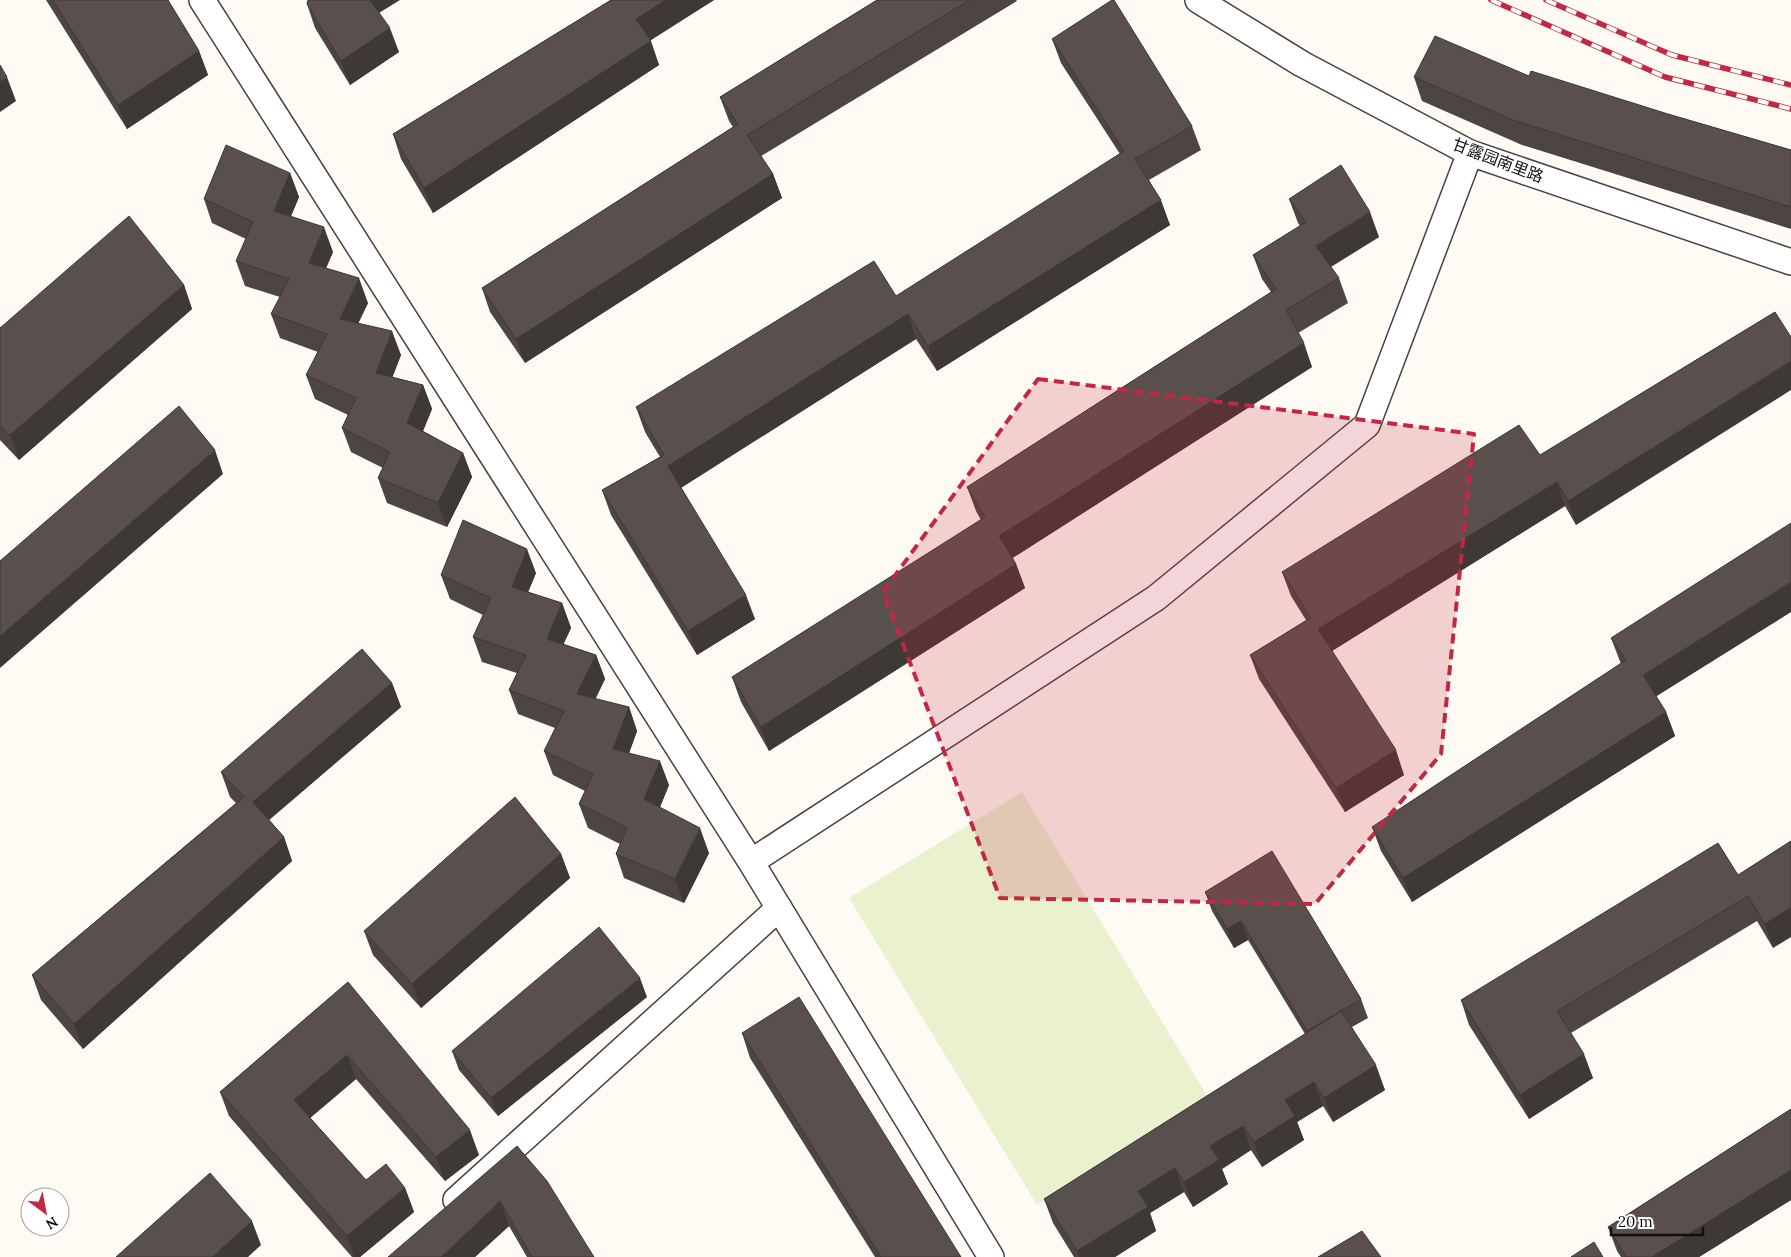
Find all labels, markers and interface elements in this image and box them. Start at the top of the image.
street label: 甘露园南里路 [1450,133,1546,187]
north arrow [20,1187,70,1237]
scale bar [1611,1204,1704,1236]
text: 20 m [1618,1212,1653,1231]
text: N [42,1213,61,1234]

